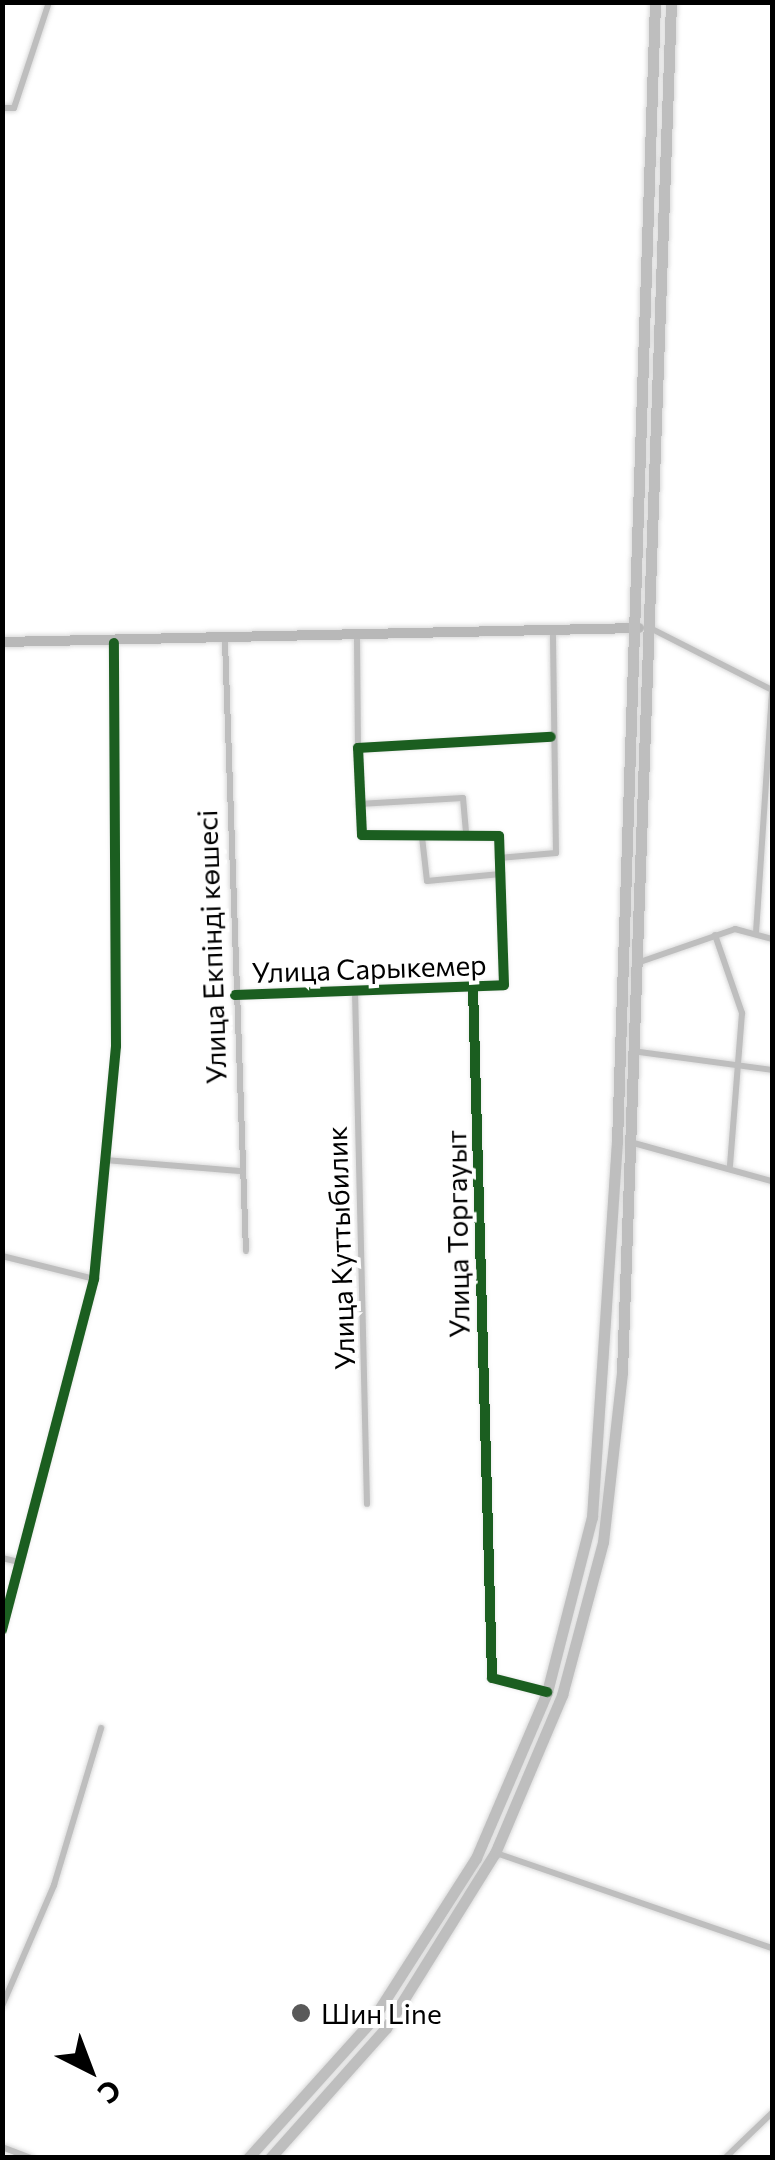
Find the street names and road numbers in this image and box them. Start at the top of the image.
street label: Улица Екпінді көшесі [189,809,233,1085]
street label: Улица Сарыкемер [251,947,487,989]
street label: Улица Куттыбилик [319,1126,361,1370]
street label: Улица Торгауыт [438,1130,476,1338]

